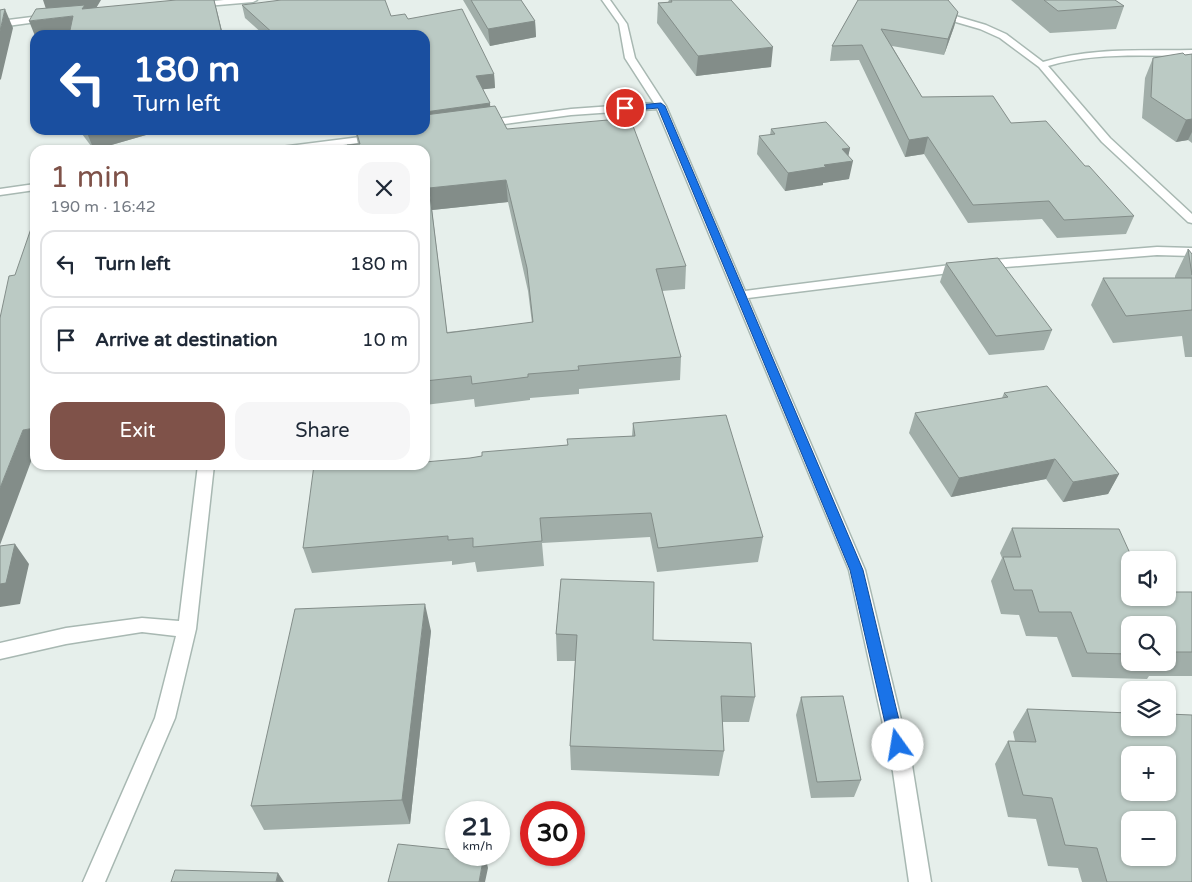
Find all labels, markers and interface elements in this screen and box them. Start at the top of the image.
text: 180 m [133,49,240,91]
icon: left [50,50,115,115]
pin [604,87,646,129]
text: Turn left [133,91,221,117]
icon: arrive [611,94,639,122]
text: 1 min [50,159,130,196]
button: close [358,162,410,214]
text: 190 m · 16:42 [50,197,156,217]
icon: left [52,250,80,278]
text: Turn left [95,253,171,275]
text: 180 m [350,253,408,275]
icon: arrive [52,326,80,354]
text: Arrive at destination [95,329,278,351]
text: 10 m [362,329,408,351]
button: Exit [50,402,225,460]
button: Share [235,402,410,460]
map controls [1121,551,1176,866]
button: sound [1121,551,1176,606]
button: search [1121,616,1176,671]
button: layers [1121,681,1176,736]
position arrow [871,718,923,770]
button: + [1121,746,1176,801]
speed limit sign: 30 [520,801,585,866]
button: − [1121,811,1176,866]
text: 21 [462,812,493,842]
text: km/h [462,839,493,853]

